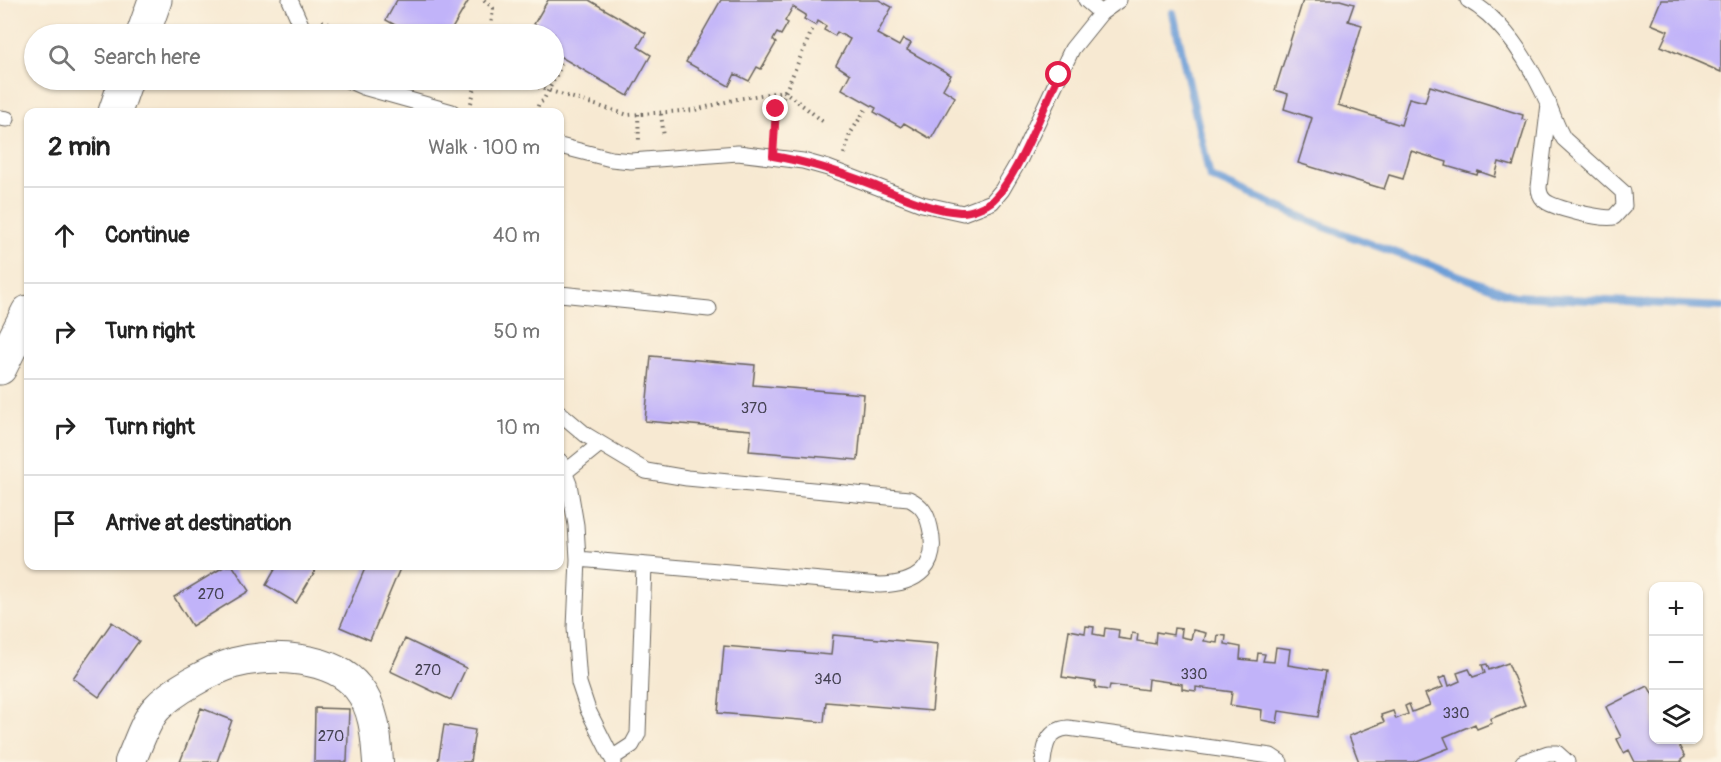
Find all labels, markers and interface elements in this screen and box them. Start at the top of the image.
search box [24,24,564,90]
icon: search [45,41,78,74]
text: Search here [93,43,200,71]
route start [1045,61,1071,87]
route end [762,95,788,121]
text: 2 min [48,131,110,163]
text: Walk · 100 m [428,135,540,160]
icon: ahead [48,219,81,252]
text: Continue [105,221,189,249]
text: 40 m [493,223,540,248]
icon: right [48,315,81,348]
text: Turn right [105,317,195,345]
text: 50 m [493,319,540,344]
house number: 370 [741,399,767,418]
icon: right [48,411,81,444]
text: Turn right [105,413,195,441]
text: 10 m [496,415,540,440]
icon: arrive [48,507,81,540]
text: Arrive at destination [105,509,291,537]
map controls [1649,582,1703,744]
button: + [1649,582,1703,636]
house number: 270 [198,585,224,604]
button: − [1649,636,1703,690]
house number: 270 [415,661,441,680]
house number: 330 [1181,665,1208,684]
house number: 340 [814,670,842,689]
button: layers [1649,690,1703,744]
house number: 330 [1443,704,1470,723]
house number: 270 [318,727,344,746]

